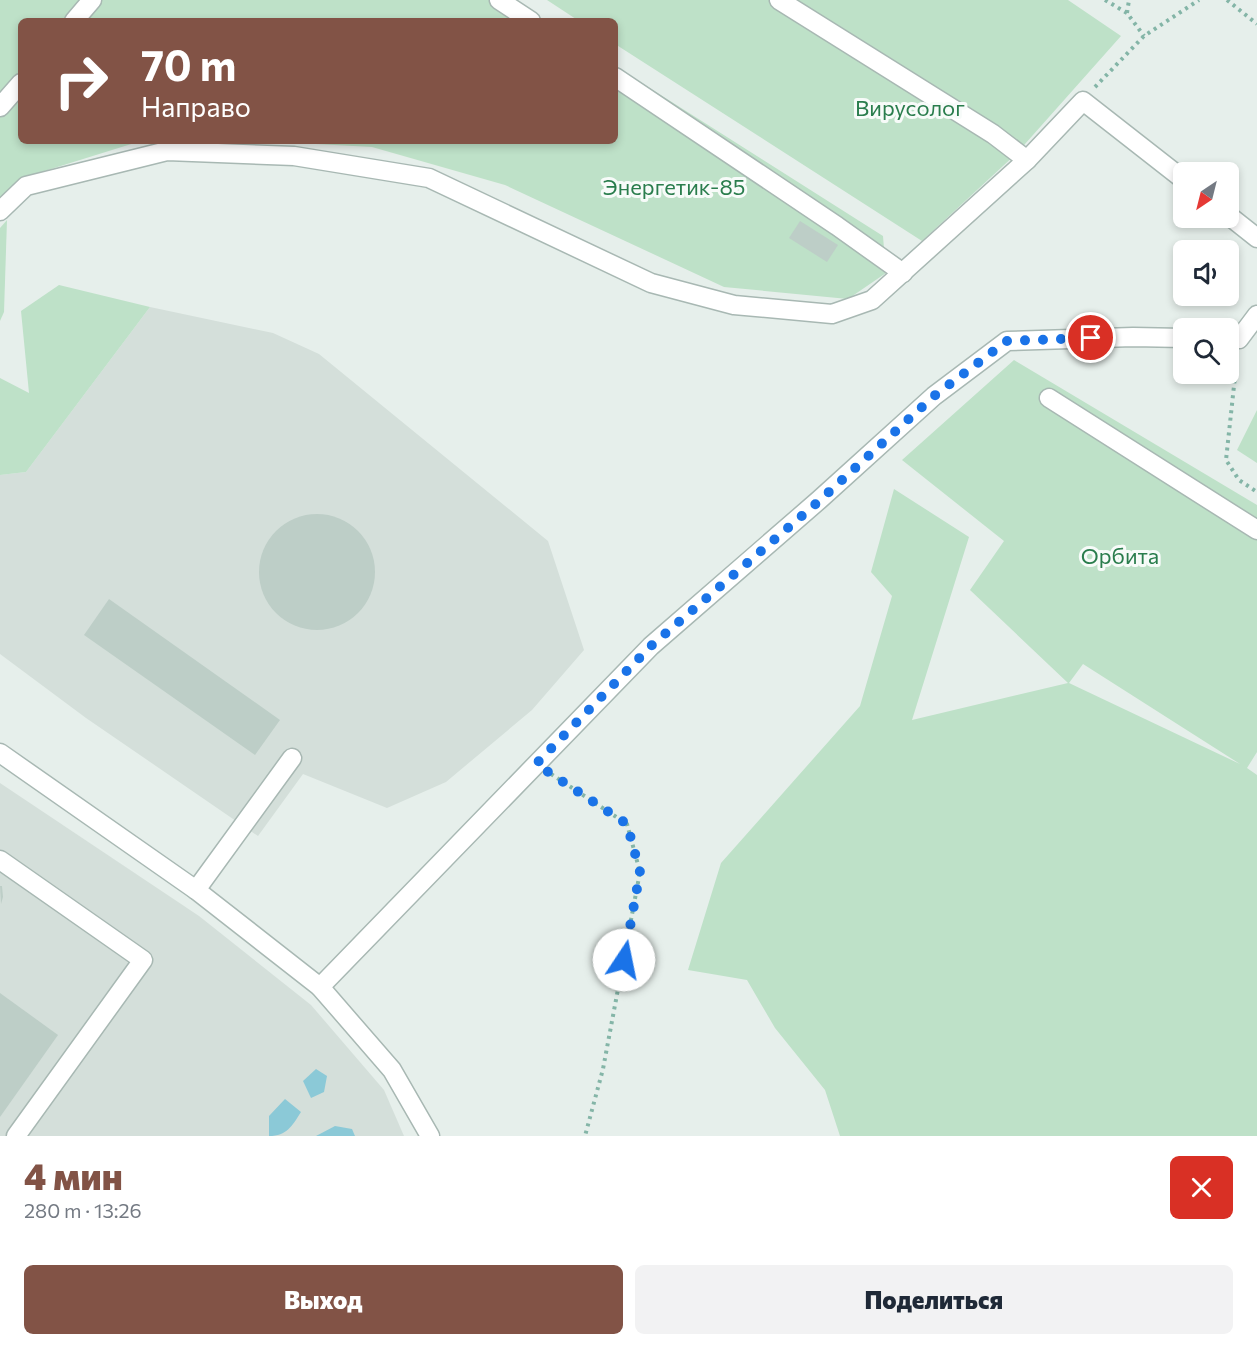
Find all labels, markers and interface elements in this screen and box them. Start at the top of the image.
text: 70 m [141,38,236,90]
icon: right [42,42,120,120]
text: Направо [141,90,251,123]
park label: Вирусолог [855,94,965,121]
north arrow [1173,162,1239,228]
map controls [1173,162,1239,384]
park label: Энергетик-85 [603,173,745,200]
button: sound [1173,240,1239,306]
pin [1065,312,1116,363]
button: search [1173,318,1239,384]
icon: arrive [1074,321,1107,354]
park label: Орбита [1081,542,1159,569]
position arrow [592,928,656,992]
text: 4 мин [24,1153,123,1197]
button: close [1170,1156,1233,1219]
text: 280 m · 13:26 [24,1198,142,1222]
button: Выход [24,1265,623,1334]
button: Поделиться [635,1265,1233,1334]

